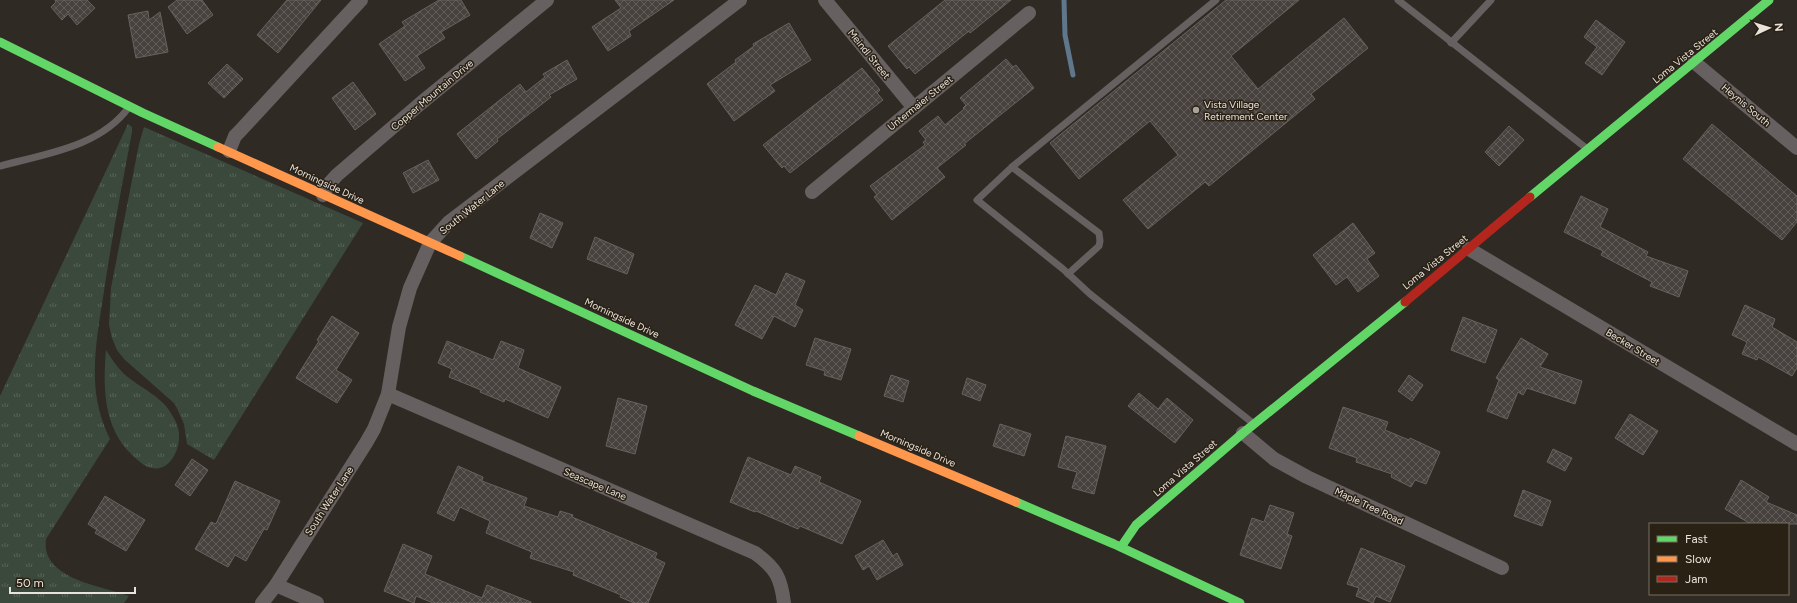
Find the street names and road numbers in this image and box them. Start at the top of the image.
street label: Meindl Street [845,26,893,82]
street label: Loma Vista Street [1650,26,1720,86]
street label: Copper Mountain Drive [388,56,476,133]
street label: Untermaier Street [885,72,956,133]
street label: Heynis South [1719,81,1773,130]
street label: Morningside Drive [288,161,367,207]
street label: South Water Lane [437,176,508,237]
street label: Loma Vista Street [1400,232,1470,292]
street label: Morningside Drive [583,295,662,341]
street label: Becker Street [1603,326,1663,368]
street label: Morningside Drive [878,426,958,470]
street label: Loma Vista Street [1150,437,1220,499]
street label: South Water Lane [302,463,357,538]
street label: Seascape Lane [562,465,629,503]
street label: Maple Tree Road [1333,484,1406,528]

